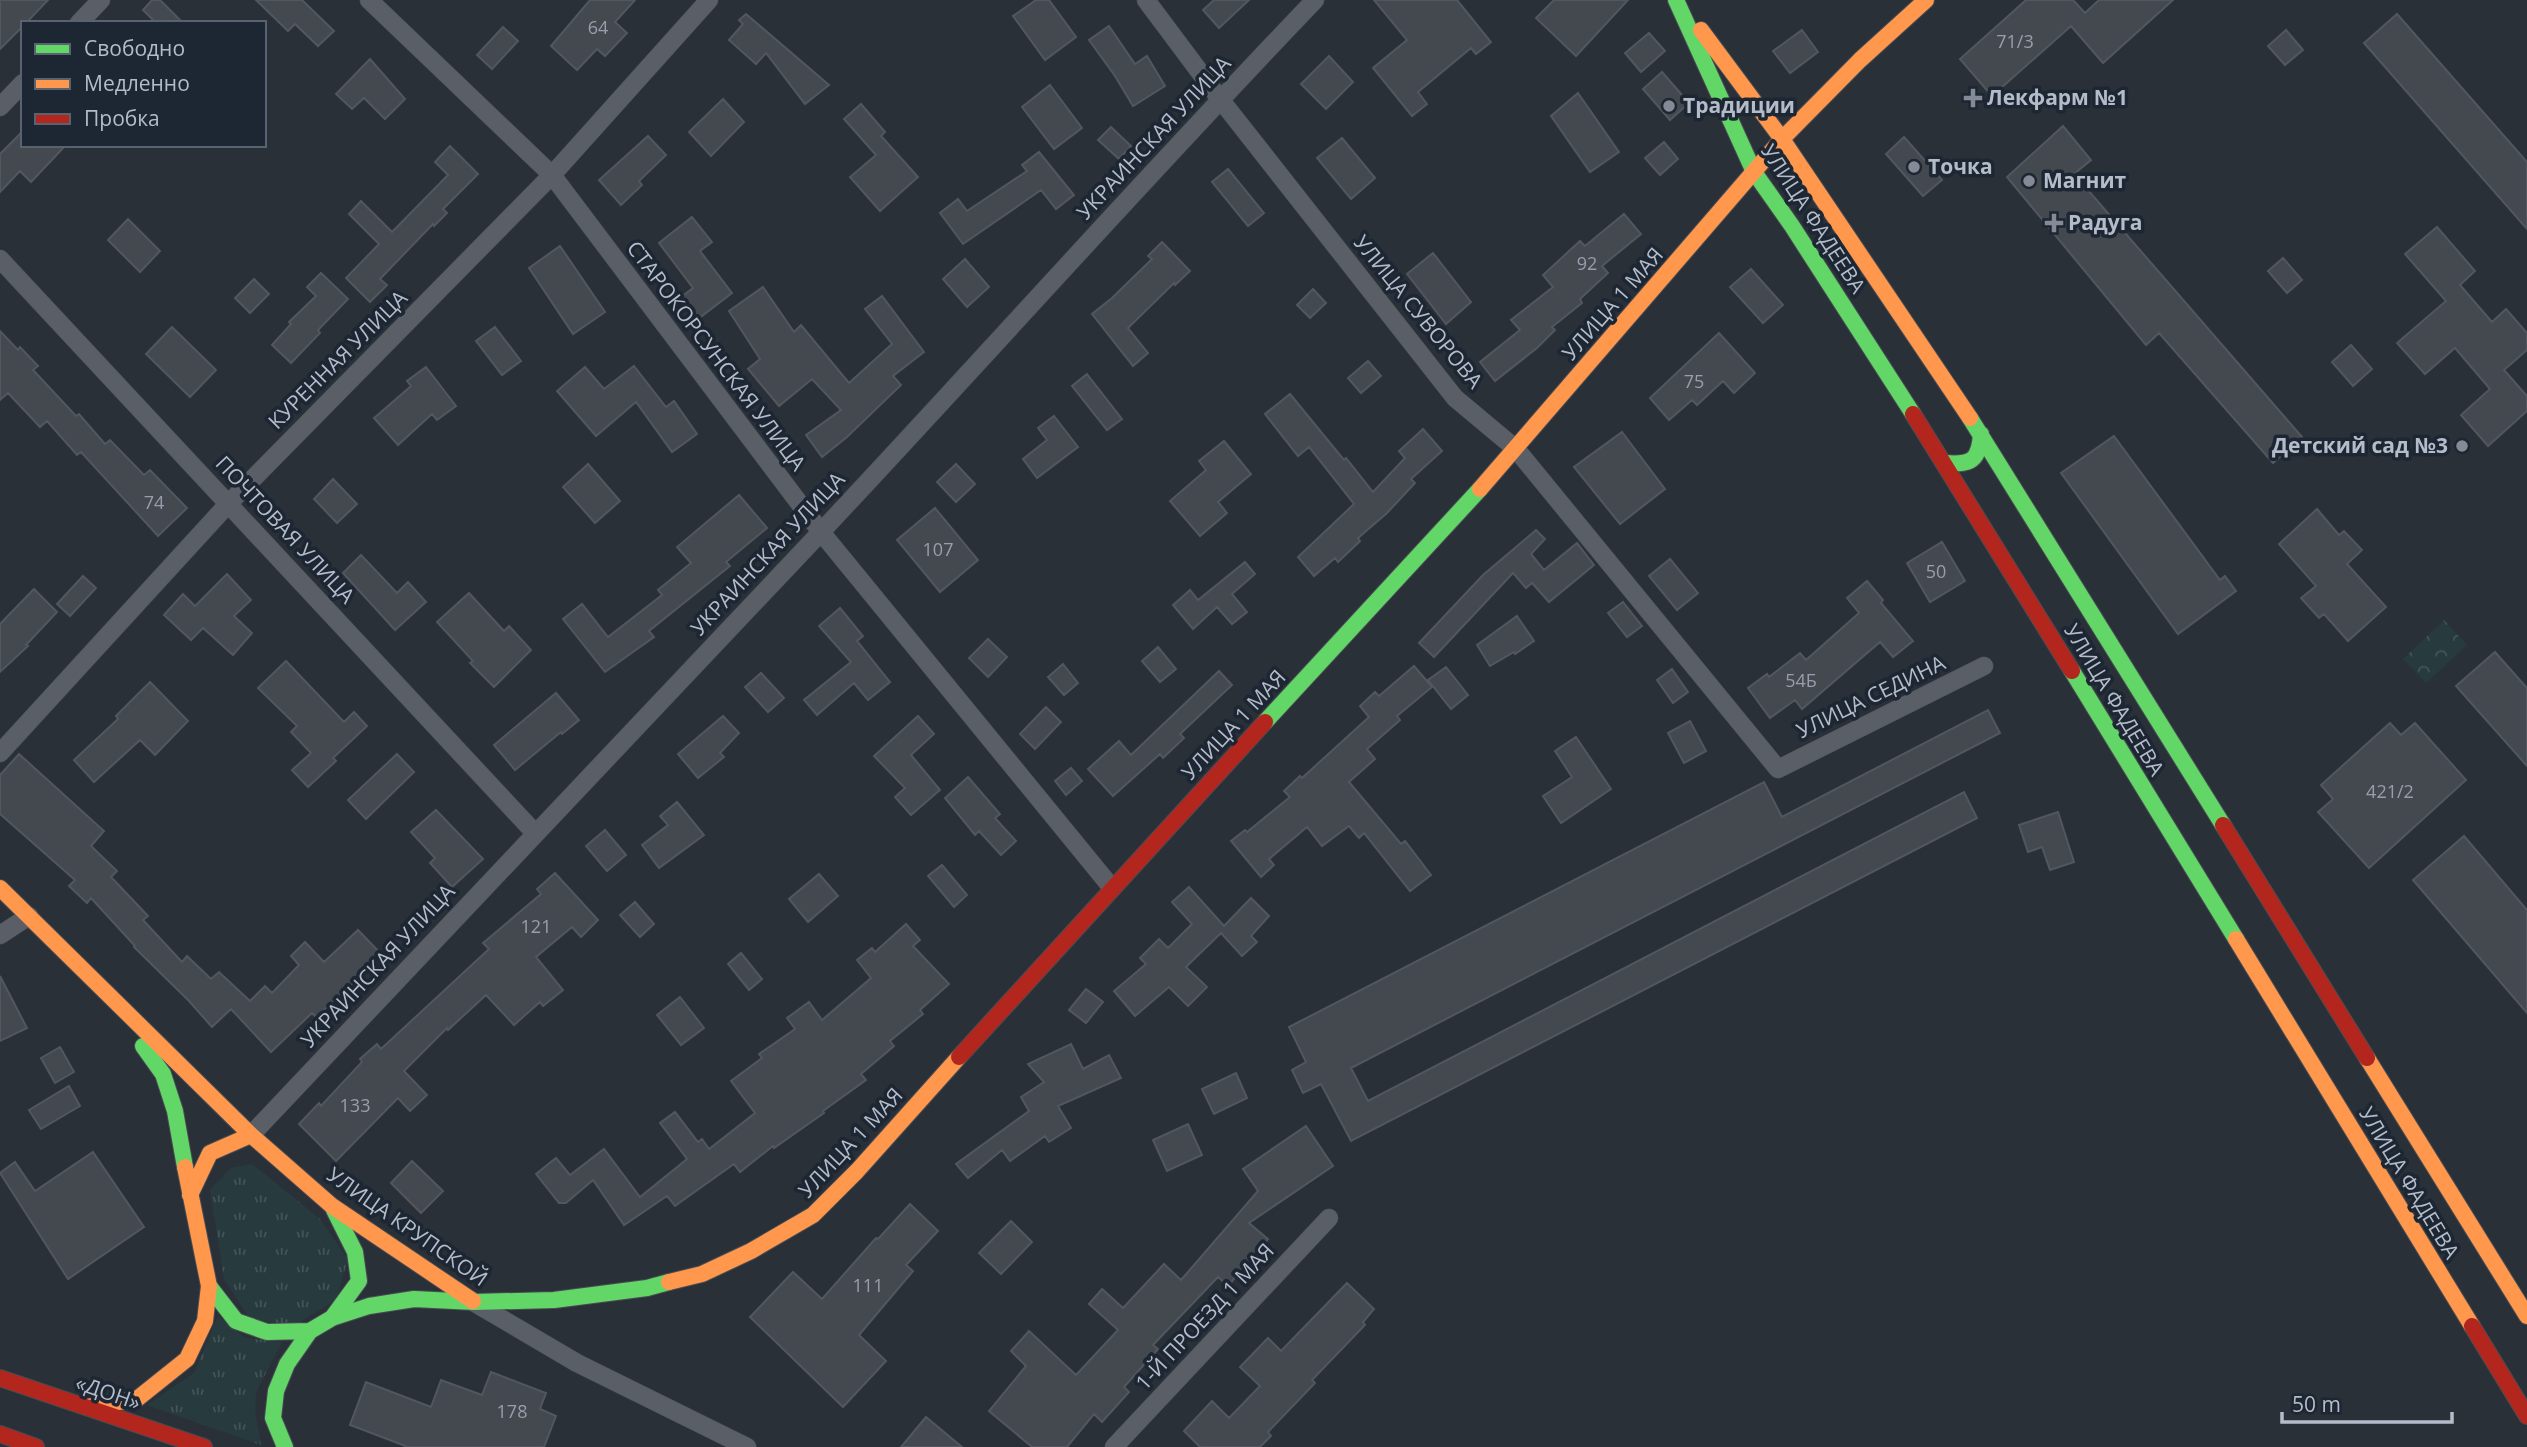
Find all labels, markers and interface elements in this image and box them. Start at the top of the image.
house number: 64 [588,15,608,39]
legend [21,21,266,147]
house number: 71/3 [1996,29,2034,53]
text: Свободно [84,34,185,62]
street label: УКРАИНСКАЯ УЛИЦА [1070,49,1237,225]
text: Медленно [84,69,190,97]
place label: Лекфарм №1 [1987,83,2128,111]
marker: Лекфарм №1 [1965,90,1981,106]
place label: Традиции [1683,91,1795,119]
marker: Традиции [1661,98,1677,114]
text: Пробка [84,104,160,132]
street label: УЛИЦА ФАДЕЕВА [1755,139,1873,299]
place label: Точка [1928,152,1993,180]
marker: Точка [1906,159,1922,175]
place label: Магнит [2043,166,2127,194]
marker: Магнит [2021,173,2037,189]
place label: Радуга [2068,208,2142,236]
marker: Радуга [2046,215,2062,231]
street label: УЛИЦА СУВОРОВА [1348,229,1490,394]
street label: СТАРОКОРСУНСКАЯ УЛИЦА [621,235,813,477]
street label: УЛИЦА 1 МАЯ [1555,241,1669,366]
house number: 92 [1577,251,1597,275]
street label: КУРЕННАЯ УЛИЦА [262,283,413,435]
house number: 75 [1684,369,1704,393]
place label: Детский сад №3 [2272,431,2448,459]
marker: Детский сад №3 [2454,438,2470,454]
street label: ПОЧТОВАЯ УЛИЦА [210,450,362,610]
street label: УКРАИНСКАЯ УЛИЦА [684,465,851,641]
house number: 74 [144,490,164,514]
house number: 107 [923,537,953,561]
house number: 50 [1926,559,1946,583]
street label: УЛИЦА ФАДЕЕВА [2058,618,2172,781]
street label: УЛИЦА СЕДИНА [1792,648,1950,744]
street label: УЛИЦА 1 МАЯ [1175,663,1292,785]
house number: 54Б [1785,668,1817,692]
house number: 421/2 [2366,779,2414,803]
street label: УКРАИНСКАЯ УЛИЦА [294,877,461,1053]
house number: 121 [521,914,551,938]
street label: УЛИЦА 1 МАЯ [792,1081,909,1203]
house number: 133 [340,1093,370,1117]
street label: УЛИЦА ФАДЕЕВА [2353,1101,2467,1264]
street label: УЛИЦА КРУПСКОЙ [322,1160,493,1292]
street label: 1-Й ПРОЕЗД 1 МАЯ [1129,1237,1280,1396]
house number: 111 [853,1273,883,1297]
street label: «ДОН» [72,1368,145,1416]
scale bar [2282,1380,2452,1424]
text: 50 m [2292,1390,2341,1418]
house number: 178 [497,1399,527,1423]

